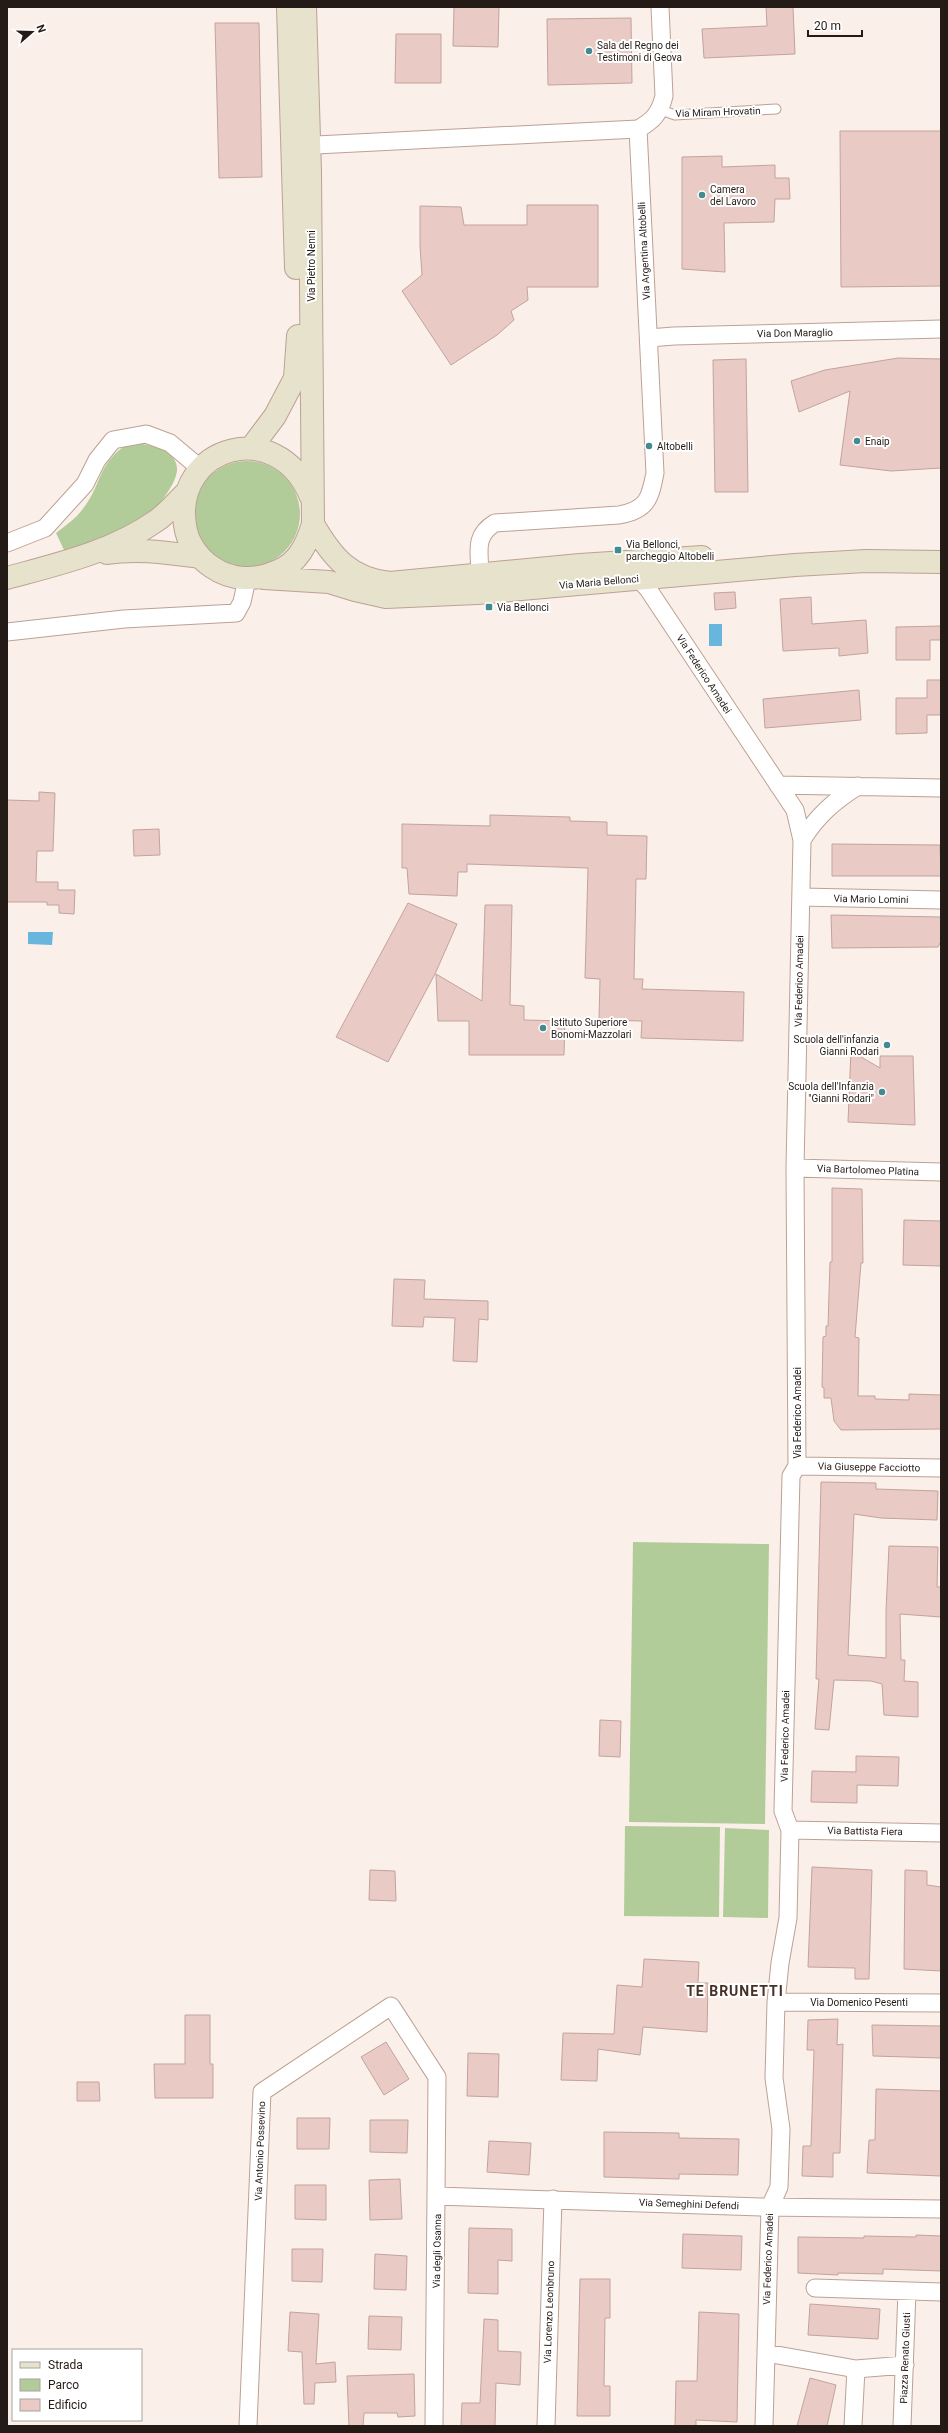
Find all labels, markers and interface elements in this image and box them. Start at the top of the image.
north arrow [12,12,52,52]
scale bar [808,12,862,38]
text: 20 m [814,19,841,33]
text: N [33,23,48,35]
place label: Sala del Regno dei Testimoni di Geova [597,40,682,63]
marker: Sala del Regno dei Testimoni di Geova [584,46,594,56]
street label: Via Miram Hrovatin [675,105,761,119]
place label: Camera del Lavoro [710,184,756,207]
marker: Camera del Lavoro [697,190,707,200]
street label: Via Argentina Altobelli [636,202,652,300]
street label: Via Pietro Nenni [306,230,317,302]
street label: Via Don Maraglio [757,327,833,339]
marker: Enaip [852,436,862,446]
place label: Enaip [865,436,890,447]
marker: Altobelli [644,441,654,451]
place label: Altobelli [657,441,693,452]
place label: Via Bellonci, parcheggio Altobelli [626,539,714,562]
marker: Via Bellonci, parcheggio Altobelli [613,545,623,555]
street label: Via Maria Bellonci [559,573,639,591]
marker: Via Bellonci [484,602,494,612]
place label: Via Bellonci [497,602,549,613]
street label: Via Federico Amadei [674,633,734,715]
street label: Via Mario Lomini [833,893,909,905]
street label: Via Federico Amadei [793,935,805,1027]
place label: Istituto Superiore Bonomi-Mazzolari [551,1017,632,1040]
marker: Istituto Superiore Bonomi-Mazzolari [538,1023,548,1033]
place label: Scuola dell'infanzia Gianni Rodari [793,1034,879,1057]
marker: Scuola dell'infanzia Gianni Rodari [882,1040,892,1050]
place label: Scuola dell'Infanzia "Gianni Rodari" [788,1081,874,1104]
marker: Scuola dell'Infanzia "Gianni Rodari" [877,1087,887,1097]
street label: Via Bartolomeo Platina [817,1163,919,1177]
street label: Via Federico Amadei [792,1367,803,1459]
street label: Via Giuseppe Facciotto [818,1461,921,1473]
street label: Via Federico Amadei [779,1690,791,1782]
street label: Via Battista Fiera [827,1825,903,1837]
district label: TE BRUNETTI [686,1983,784,1999]
street label: Via Domenico Pesenti [810,1997,908,2008]
street label: Via Antonio Possevino [253,2101,267,2201]
street label: Via Semeghini Defendi [639,2197,739,2211]
street label: Via Federico Amadei [761,2213,775,2305]
street label: Via degli Osanna [431,2214,443,2288]
street label: Via Lorenzo Leonbruno [542,2260,556,2363]
street label: Piazza Renato Giusti [898,2312,912,2404]
legend [12,2349,142,2421]
text: Strada [48,2358,83,2372]
text: Parco [48,2378,79,2392]
text: Edificio [48,2398,87,2412]

